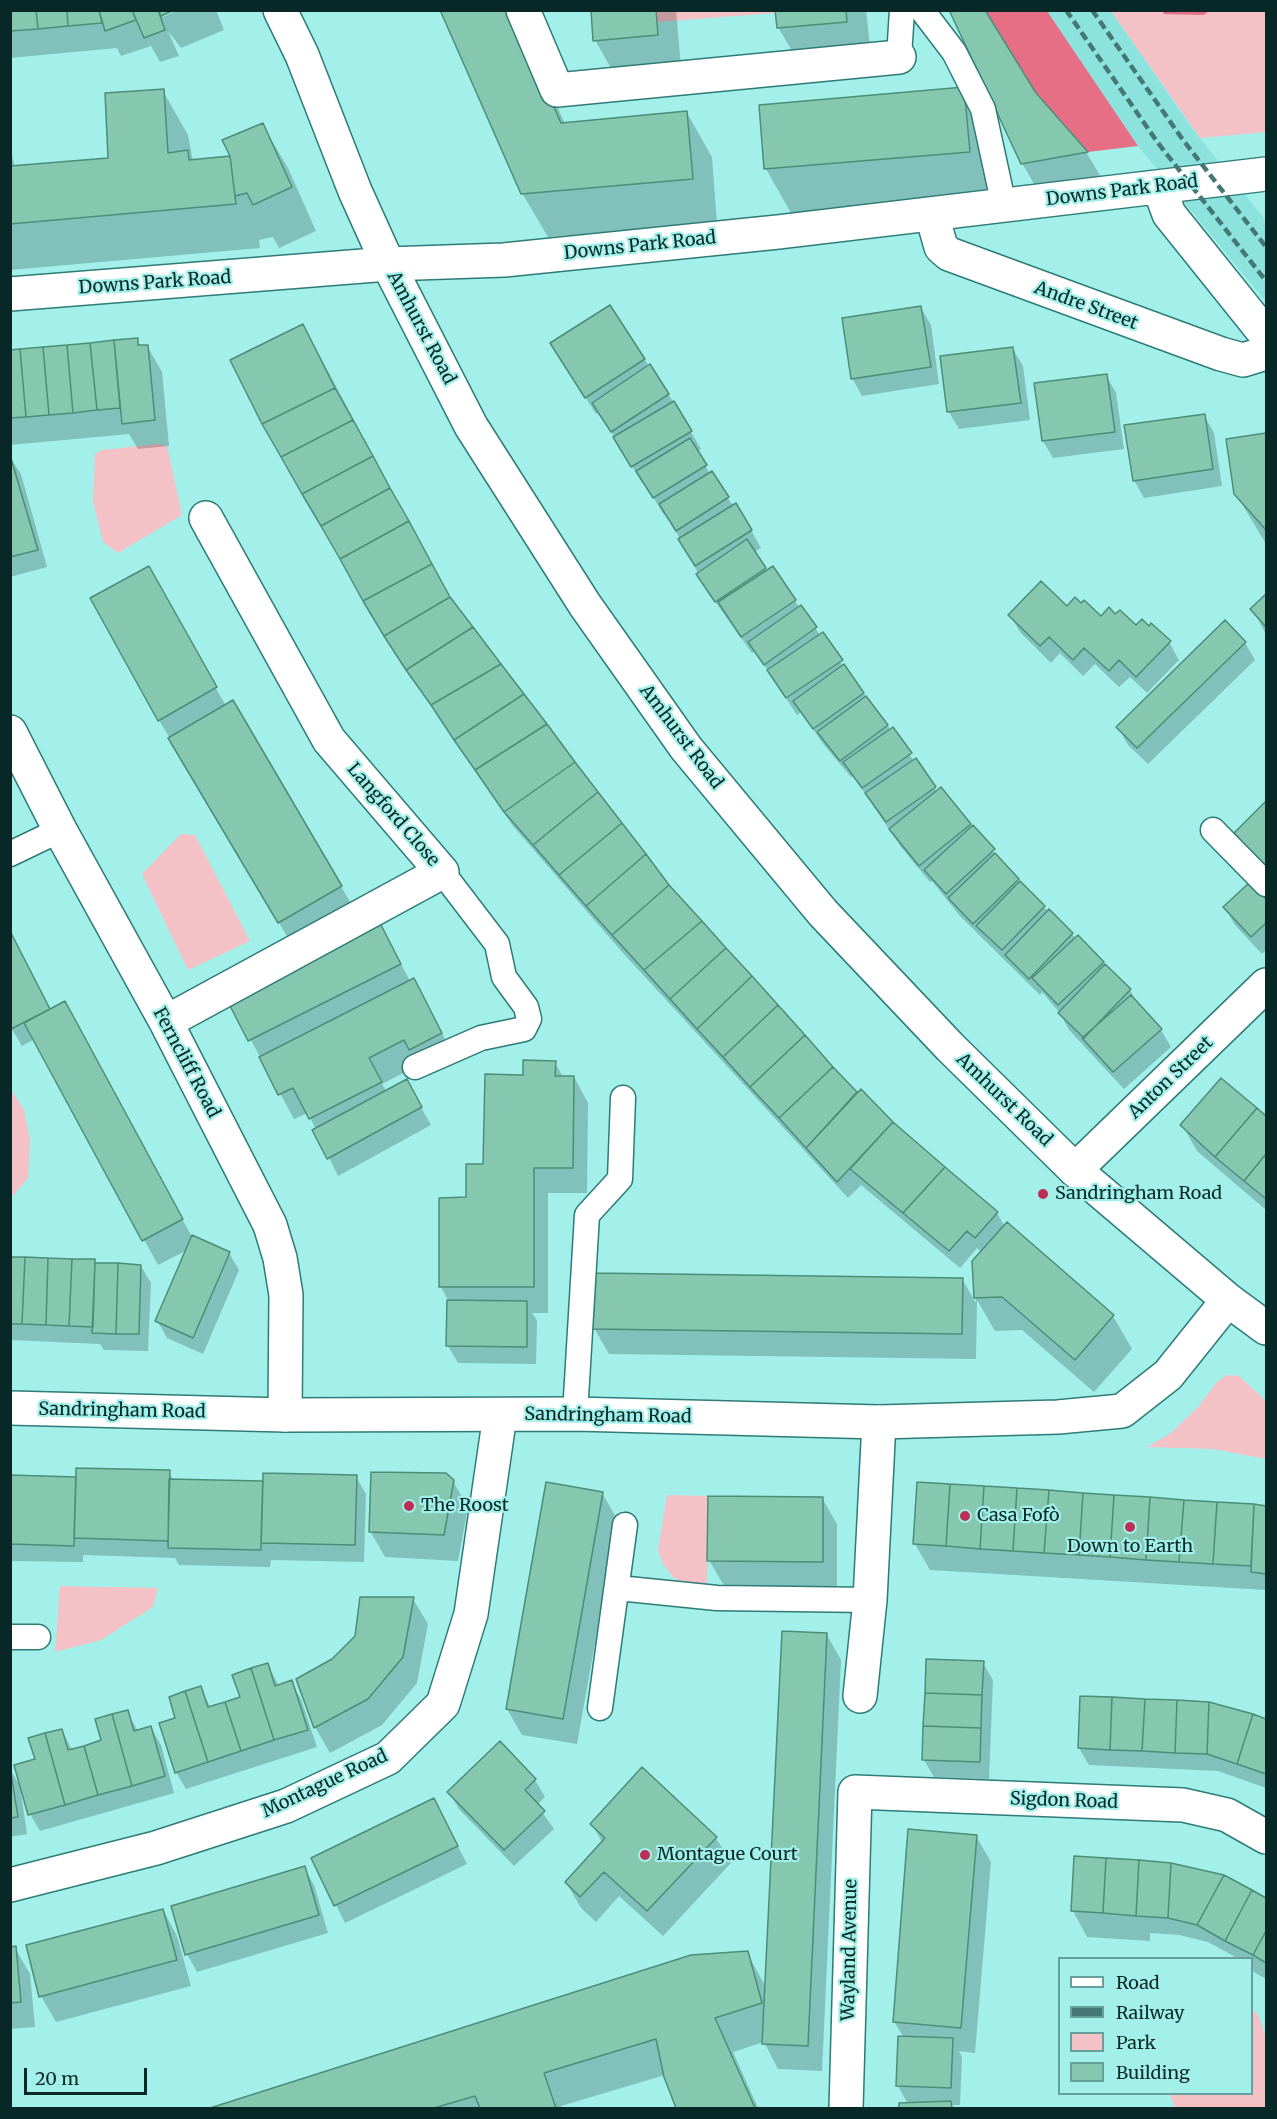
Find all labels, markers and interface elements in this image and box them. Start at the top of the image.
street label: Downs Park Road [1045,171,1199,211]
street label: Downs Park Road [563,227,717,265]
street label: Downs Park Road [78,267,232,299]
street label: Amhurst Road [382,268,460,388]
street label: Andre Street [1031,277,1141,335]
street label: Amhurst Road [635,681,727,793]
street label: Langford Close [342,759,444,871]
street label: Ferncliff Road [148,1004,224,1122]
street label: Anton Street [1124,1032,1218,1124]
street label: Amhurst Road [952,1049,1056,1151]
place label: Sandringham Road [1055,1183,1222,1205]
marker: Sandringham Road [1036,1187,1050,1201]
street label: Sandringham Road [38,1399,206,1423]
street label: Sandringham Road [524,1404,692,1428]
place label: The Roost [421,1495,509,1517]
marker: The Roost [402,1499,416,1513]
place label: Casa Fofò [977,1505,1060,1527]
marker: Casa Fofò [958,1509,972,1523]
marker: Down to Earth [1123,1520,1137,1534]
place label: Down to Earth [1067,1536,1193,1558]
street label: Montague Road [259,1745,391,1823]
street label: Sigdon Road [1010,1788,1118,1814]
place label: Montague Court [657,1844,798,1866]
marker: Montague Court [638,1848,652,1862]
street label: Wayland Avenue [838,1879,862,2021]
legend [1058,1957,1253,2095]
text: Road [1116,1971,1160,1994]
text: Railway [1116,2001,1184,2024]
text: Park [1116,2031,1156,2054]
scale bar [27,2056,150,2094]
text: Building [1116,2061,1190,2084]
text: 20 m [35,2067,79,2090]

